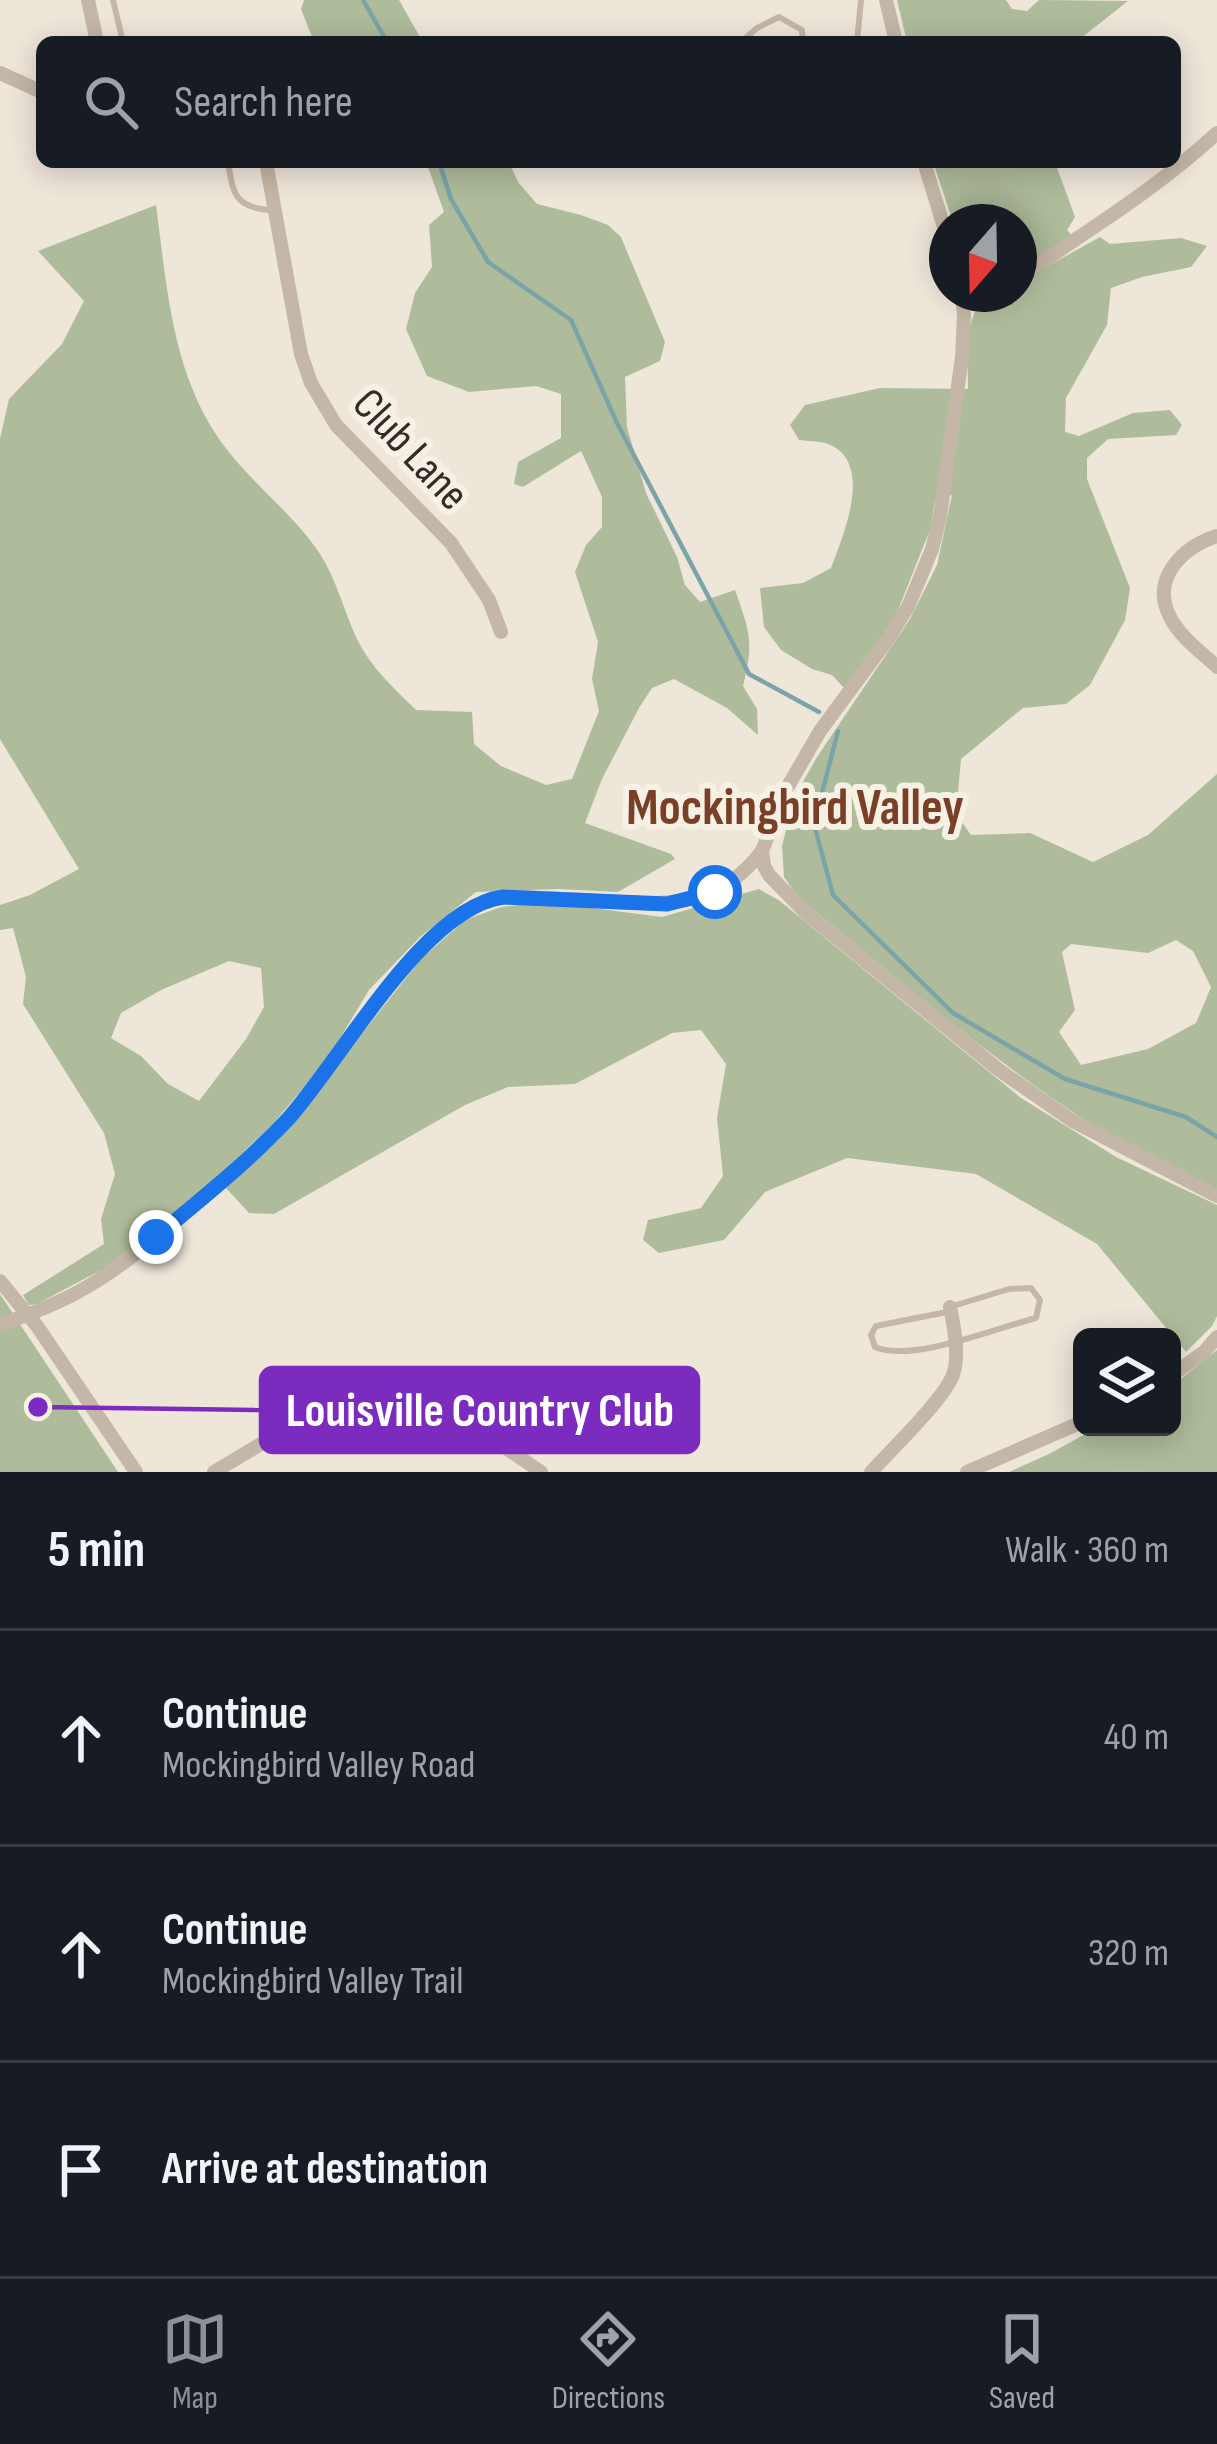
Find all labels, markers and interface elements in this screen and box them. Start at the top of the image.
search box [36,36,1181,168]
icon: search [78,69,144,135]
text: Search here [174,75,353,130]
north arrow [929,204,1037,312]
street label: Club Lane [340,377,480,522]
district label: Mockingbird Valley [626,778,964,839]
route start [688,865,742,919]
route end [129,1210,183,1264]
map controls [1073,1328,1181,1436]
button: layers [1073,1328,1181,1436]
callout: Louisville Country Club [261,1368,698,1452]
text: Louisville Country Club [286,1383,674,1440]
text: 5 min [48,1520,145,1581]
text: Walk · 360 m [1005,1527,1169,1574]
text: Continue [162,1687,308,1742]
icon: ahead [48,1705,114,1771]
text: 40 m [1104,1714,1169,1761]
text: Mockingbird Valley Road [162,1742,475,1789]
text: Continue [162,1903,308,1958]
icon: ahead [48,1921,114,1987]
text: 320 m [1088,1930,1169,1977]
text: Mockingbird Valley Trail [162,1958,463,2005]
icon: arrive [48,2137,114,2203]
text: Arrive at destination [162,2142,488,2197]
tab: Map [162,2306,228,2418]
tab: Directions [552,2306,665,2418]
tab: Saved [989,2306,1055,2418]

